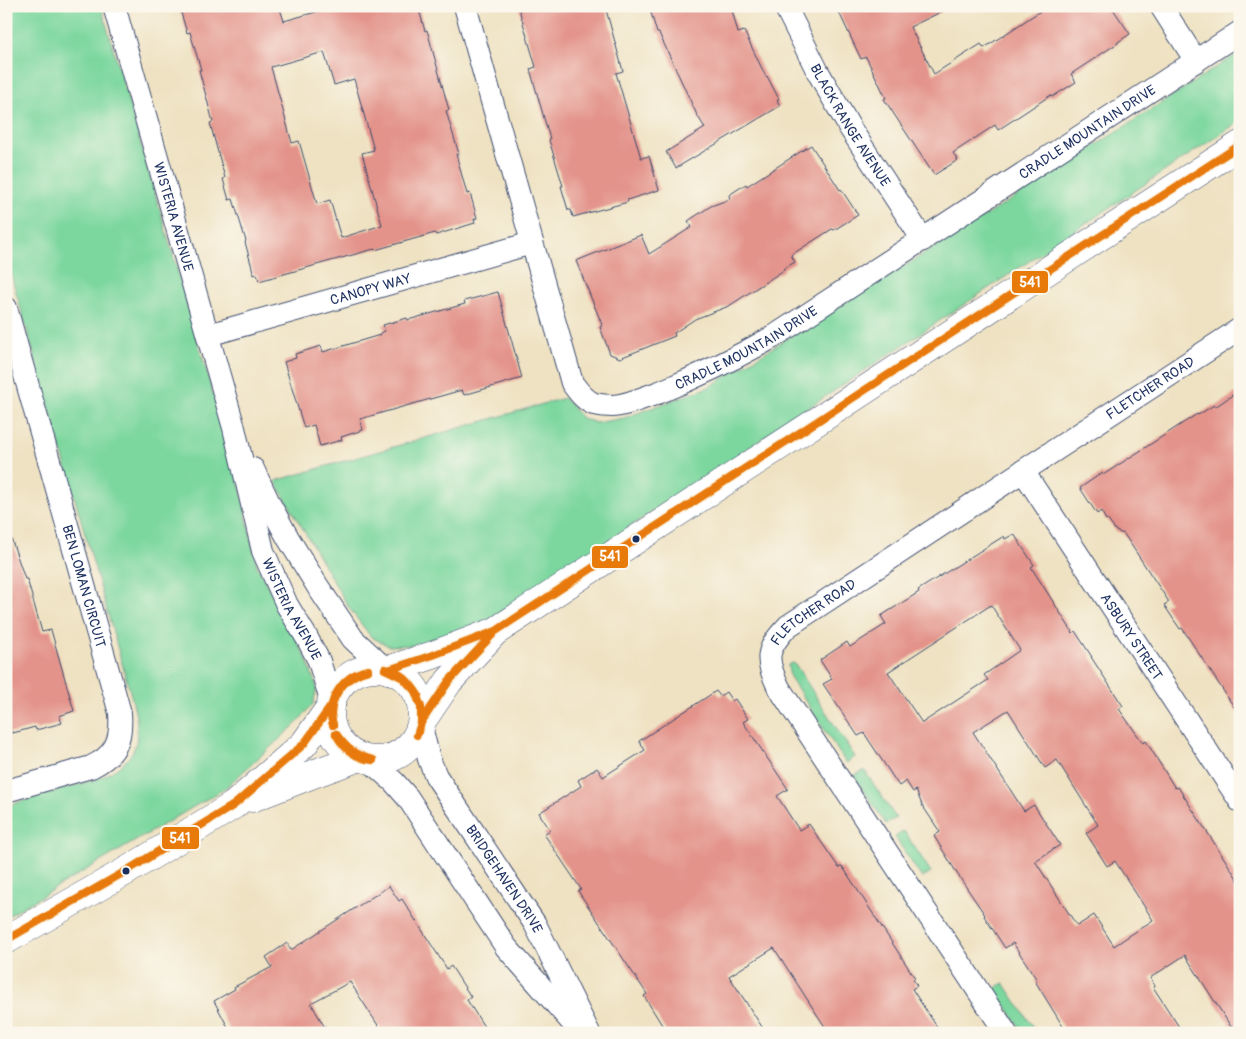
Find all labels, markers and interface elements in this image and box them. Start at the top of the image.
street label: BLACK RANGE AVENUE [806,61,894,190]
street label: CRADLE MOUNTAIN DRIVE [1016,81,1159,183]
street label: WISTERIA AVENUE [150,160,197,273]
street label: CANOPY WAY [328,270,413,309]
line badge: 541 [1011,270,1049,294]
text: 541 [1019,274,1041,291]
street label: CRADLE MOUNTAIN DRIVE [672,302,821,394]
street label: FLETCHER ROAD [1103,353,1198,423]
street label: BEN LOMAN CIRCUIT [58,523,109,650]
unlabelled marker [631,534,641,544]
line badge: 541 [591,545,629,569]
text: 541 [599,548,621,565]
street label: WISTERIA AVENUE [258,556,325,663]
street label: FLETCHER ROAD [767,575,860,649]
street label: ASBURY STREET [1097,590,1166,683]
street label: BRIDGEHAVEN DRIVE [462,822,546,936]
line badge: 541 [161,826,200,850]
text: 541 [169,830,191,847]
unlabelled marker [121,866,131,876]

